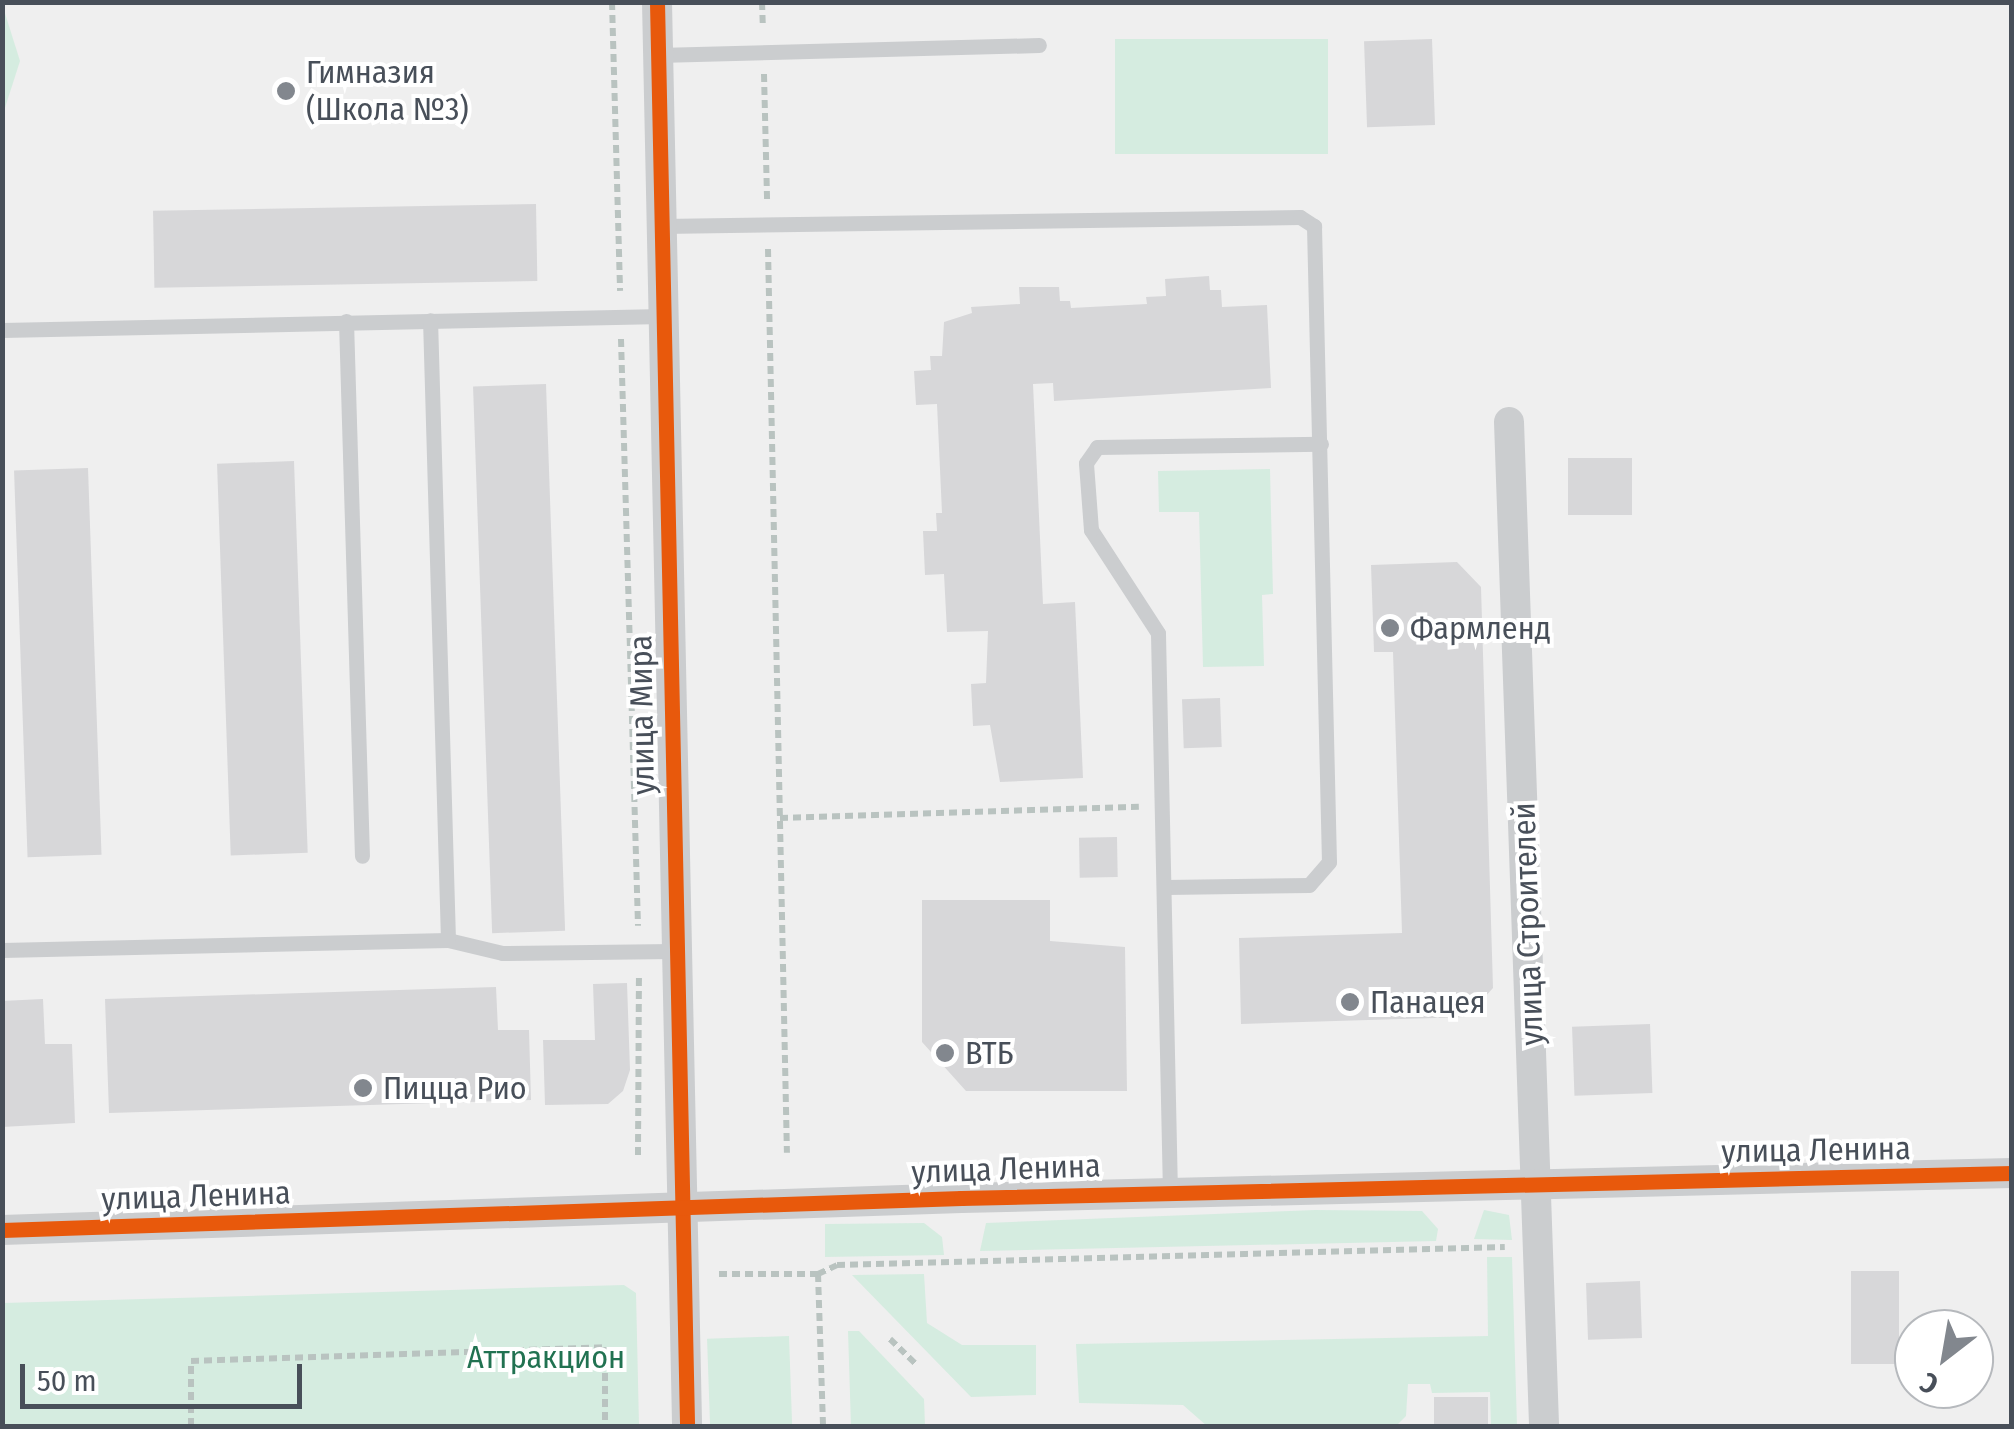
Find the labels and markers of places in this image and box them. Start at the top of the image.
place label: Гимназия (Школа №3) [306,54,469,129]
marker: Гимназия (Школа №3) [275,80,297,102]
place label: Фармленд [1410,609,1551,647]
marker: Фармленд [1379,617,1401,639]
place label: Панацея [1370,983,1486,1021]
marker: Панацея [1339,991,1361,1013]
place label: ВТБ [965,1034,1013,1072]
marker: ВТБ [934,1042,956,1064]
place label: Пицца Рио [383,1069,527,1107]
marker: Пицца Рио [352,1077,374,1099]

